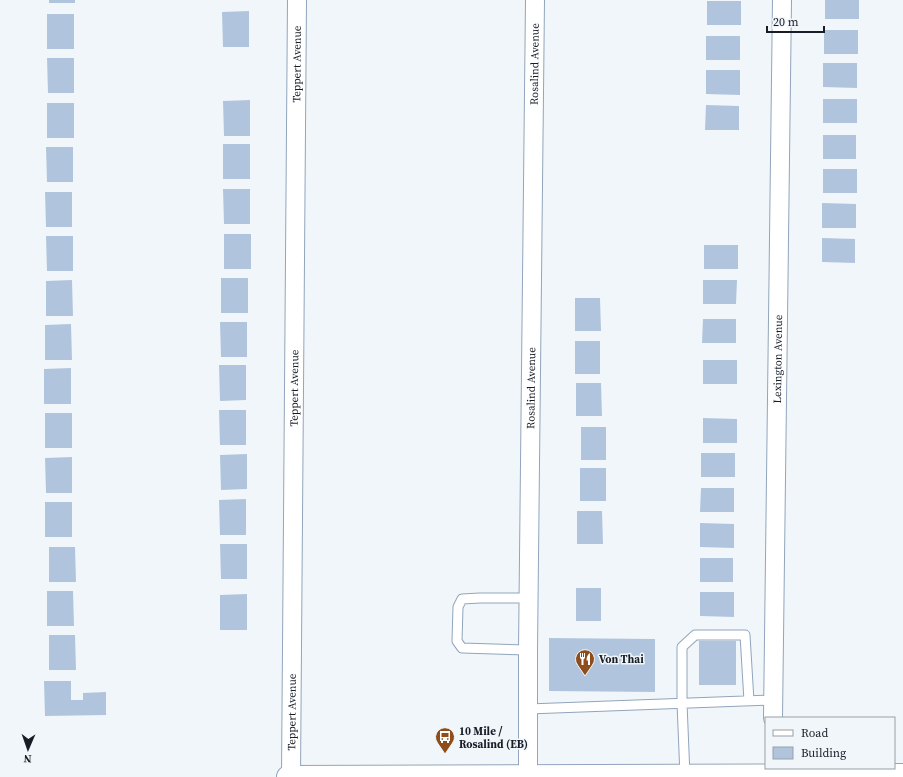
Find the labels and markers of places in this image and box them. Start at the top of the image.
restaurant icon: Von Thai [574,648,596,676]
place label: Von Thai [599,652,644,667]
place label: 10 Mile / Rosalind (EB) [459,724,528,752]
bus stop icon: 10 Mile / Rosalind (EB) [434,726,456,754]

